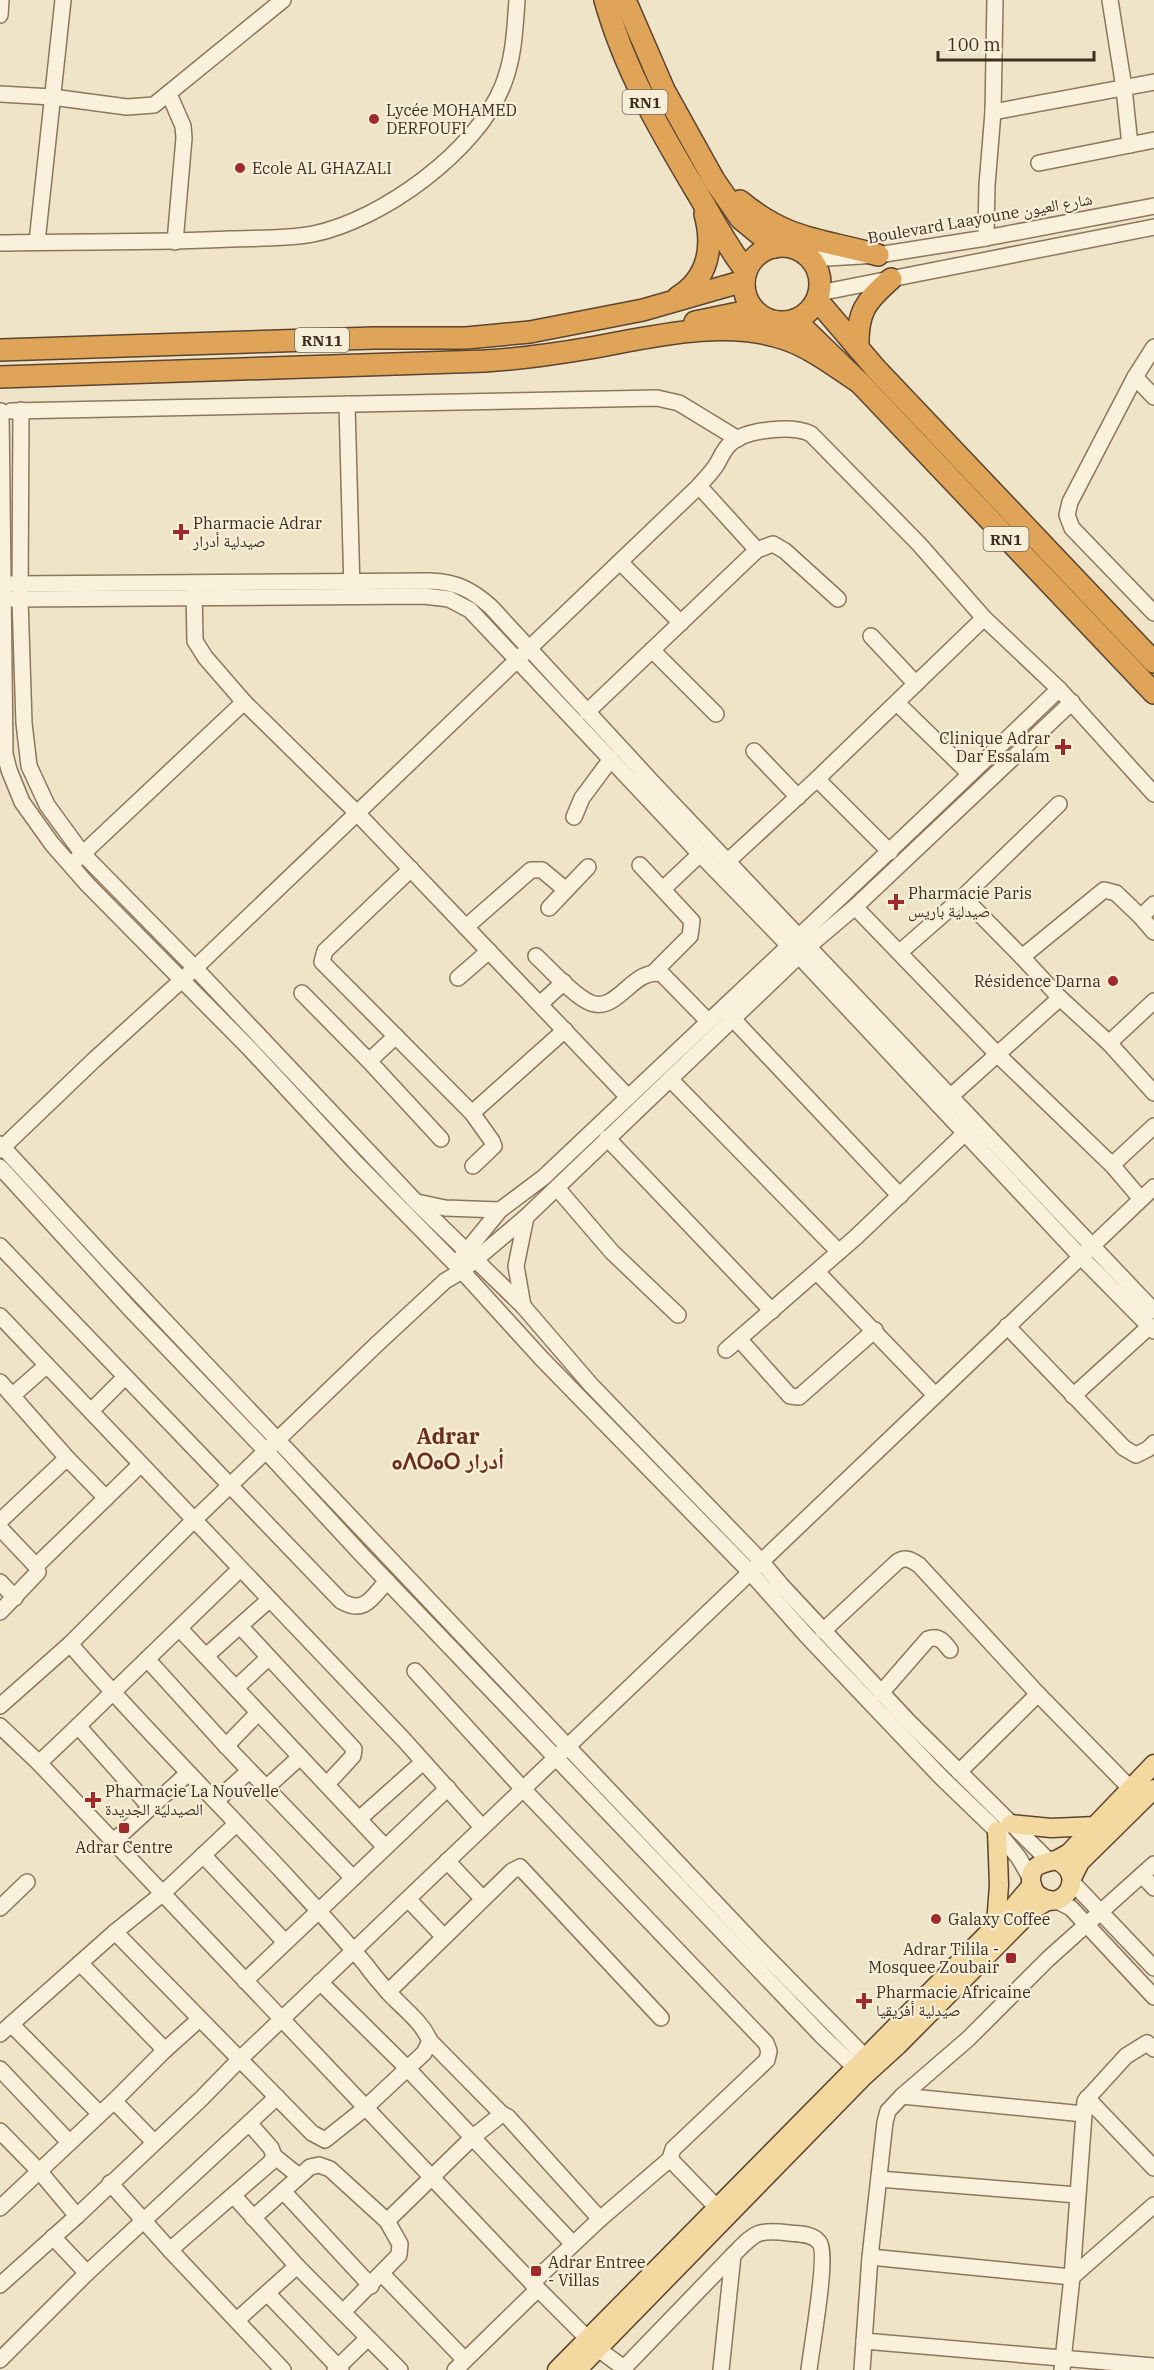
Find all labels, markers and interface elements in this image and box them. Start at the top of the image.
scale bar [938,24,1094,62]
text: 100 m [947,33,1001,56]
road number: RN1 [622,90,668,114]
place label: Lycée MOHAMED DERFOUFI [386,100,517,138]
marker: Lycée MOHAMED DERFOUFI [367,112,381,126]
place label: Ecole AL GHAZALI [252,158,392,178]
marker: Ecole AL GHAZALI [233,161,247,175]
street label: Boulevard Laayoune شارع العيون [866,188,1094,249]
road number: RN11 [295,328,349,352]
place label: Pharmacie Adrar صيدلية أدرار [192,513,322,551]
marker: Pharmacie Adrar صيدلية أدرار [174,525,188,539]
road number: RN1 [984,527,1028,551]
place label: Clinique Adrar Dar Essalam [939,728,1050,766]
marker: Clinique Adrar Dar Essalam [1054,738,1072,756]
place label: Pharmacie Paris صيدلية باريس [908,883,1032,922]
marker: Pharmacie Paris صيدلية باريس [889,895,903,909]
place label: Résidence Darna [974,971,1101,991]
marker: Résidence Darna [1106,974,1120,988]
district label: Adrar ⴰⴷⵔⴰⵔ أدرار [392,1421,504,1475]
place label: Pharmacie La Nouvelle الصيدلية الجديدة [105,1781,279,1819]
marker: Pharmacie La Nouvelle الصيدلية الجديدة [86,1793,100,1807]
marker: Adrar Centre [117,1821,131,1835]
place label: Adrar Centre [75,1837,173,1857]
place label: Galaxy Coffee [948,1909,1050,1929]
marker: Galaxy Coffee [929,1912,943,1926]
place label: Adrar Tilila - Mosquee Zoubair [868,1939,999,1977]
marker: Adrar Tilila - Mosquee Zoubair [1004,1951,1018,1965]
place label: Pharmacie Africaine صيدلية أفريقيا [876,1982,1031,2020]
marker: Pharmacie Africaine صيدلية أفريقيا [857,1994,871,2008]
place label: Adrar Entree - Villas [548,2252,646,2290]
marker: Adrar Entree - Villas [529,2264,543,2278]

